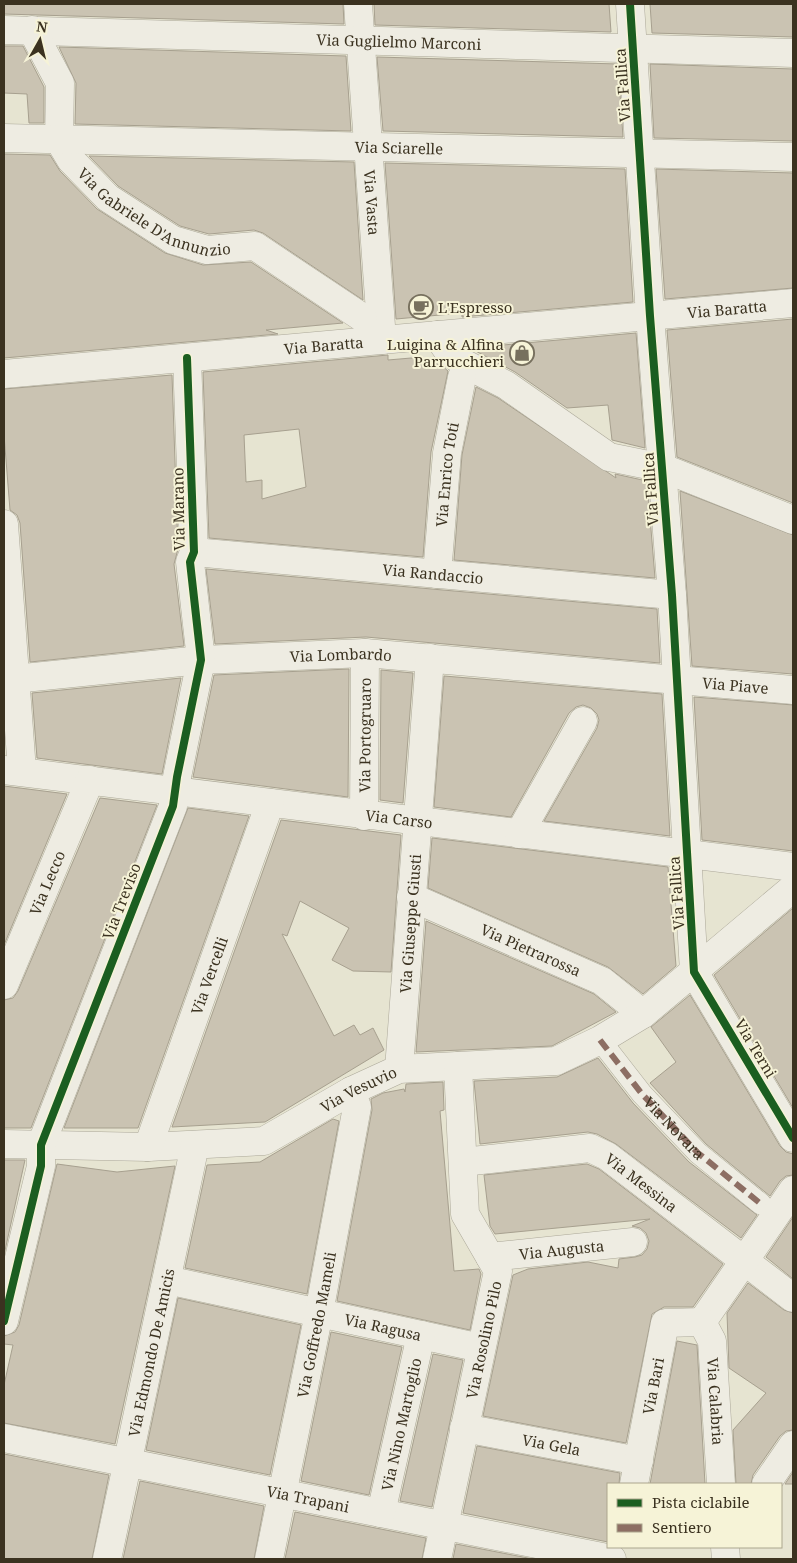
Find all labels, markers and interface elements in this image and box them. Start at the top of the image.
north arrow [15,15,65,65]
text: N [35,16,49,37]
street label: Via Guglielmo Marconi [316,29,482,54]
street label: Via Fallica [609,47,635,123]
street label: Via Sciarelle [354,136,443,159]
street label: Via Gabriele D'Annunzio [74,163,231,260]
street label: Via Vasta [360,169,384,236]
cafe icon: L'Espresso [408,294,434,320]
street label: Via Baratta [686,295,768,322]
place label: L'Espresso [438,297,512,317]
street label: Via Baratta [283,332,364,359]
place label: Luigina & Alfina Parrucchieri [387,334,504,371]
shop icon: Luigina & Alfina Parrucchieri [509,340,535,366]
street label: Via Enrico Toti [431,420,463,528]
street label: Via Fallica [637,451,663,527]
street label: Via Marano [167,467,189,551]
street label: Via Randaccio [382,559,484,588]
street label: Via Lombardo [289,643,393,666]
street label: Via Piave [702,672,769,698]
street label: Via Portogruaro [354,677,375,793]
street label: Via Carso [364,805,434,833]
street label: Via Lecco [25,847,69,918]
street label: Via Giuseppe Giusti [395,853,425,994]
street label: Via Fallica [663,855,689,931]
street label: Via Treviso [97,860,145,942]
street label: Via Pietrarossa [478,919,584,981]
street label: Via Vercelli [186,934,232,1017]
street label: Via Terni [731,1015,781,1081]
street label: Via Vesuvio [316,1061,400,1117]
street label: Via Novara [639,1092,708,1164]
street label: Via Messina [601,1148,682,1216]
street label: Via Augusta [518,1235,605,1264]
street label: Via Goffredo Mameli [292,1250,340,1400]
street label: Via Edmondo De Amicis [123,1266,179,1439]
street label: Via Rosolino Pilo [461,1279,506,1401]
street label: Via Ragusa [343,1309,423,1345]
street label: Via Nino Martoglio [376,1356,426,1493]
street label: Via Bari [638,1356,668,1416]
street label: Via Calabria [703,1357,729,1446]
street label: Via Gela [521,1429,582,1460]
street label: Via Trapani [265,1481,351,1517]
legend [607,1483,782,1548]
text: Pista ciclabile [652,1492,750,1512]
text: Sentiero [652,1517,712,1537]

